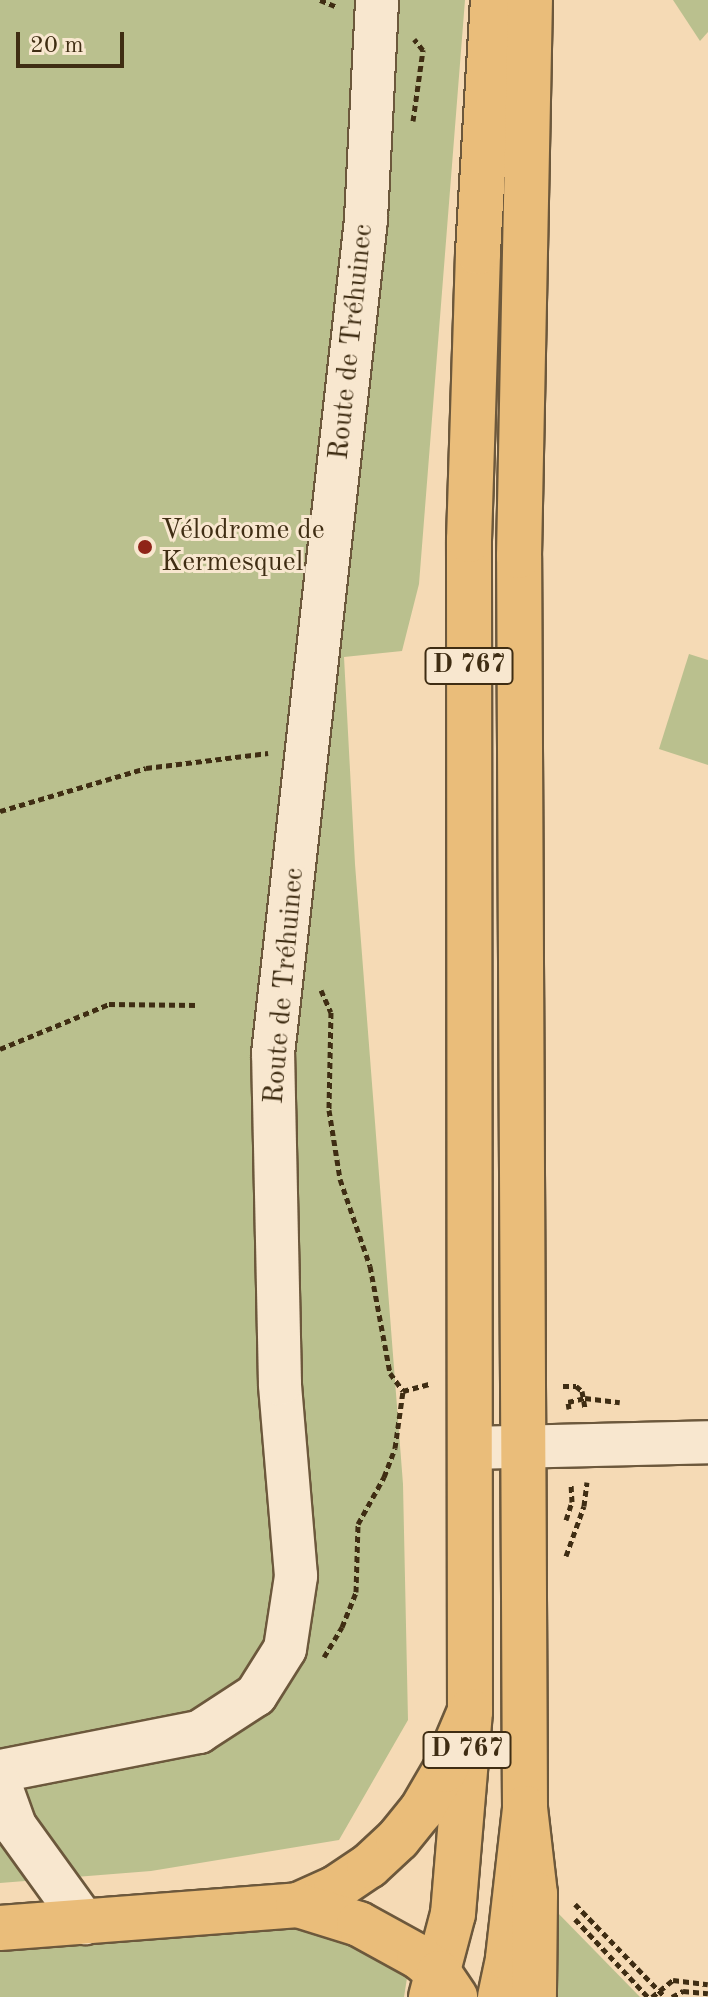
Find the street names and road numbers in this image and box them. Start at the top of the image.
street label: Route de Tréhuinec [323,222,381,462]
road number: D 767 [423,644,515,688]
street label: Route de Tréhuinec [258,866,312,1106]
road number: D 767 [421,1728,513,1772]

